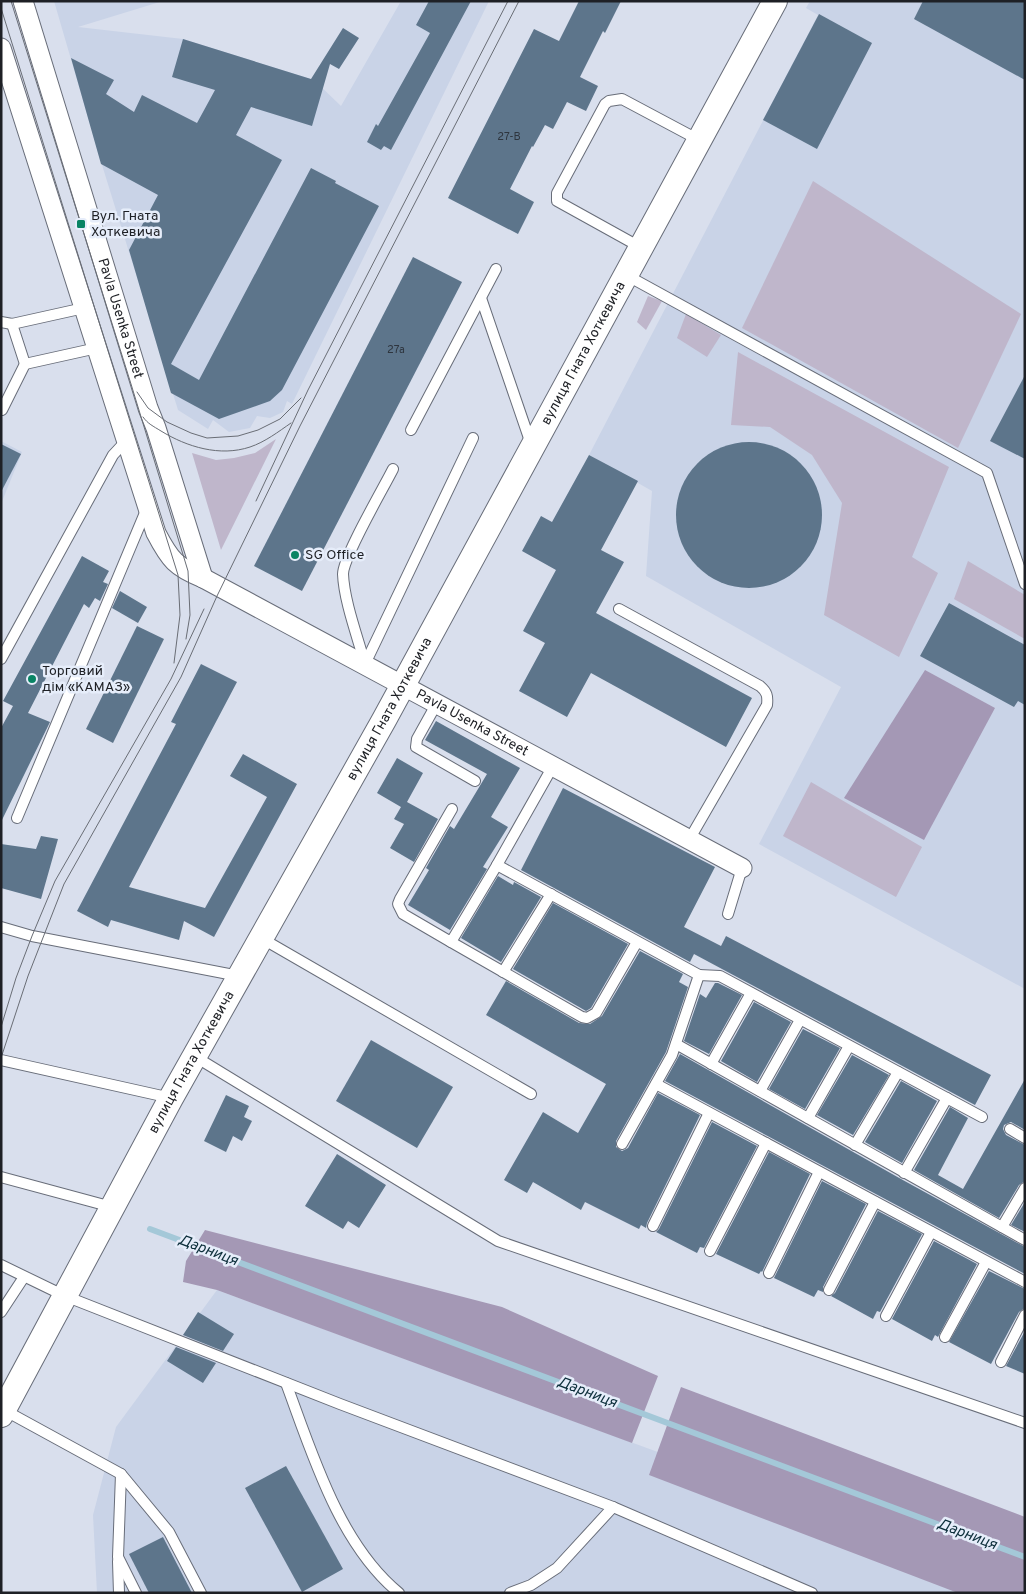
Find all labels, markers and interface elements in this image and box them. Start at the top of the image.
house number: 27-В [497,130,521,144]
place label: Вул. Гната Хоткевича [91,208,160,241]
marker: Вул. Гната Хоткевича [75,218,87,230]
street label: Pavla Usenka Street [94,256,147,381]
street label: вулиця Гната Хоткевича [538,279,629,428]
house number: 27а [387,343,405,357]
place label: SG Office [305,547,364,564]
marker: SG Office [289,549,301,561]
street label: вулиця Гната Хоткевича [343,634,436,783]
place label: Торговий дім «КАМАЗ» [42,663,130,696]
marker: Торговий дім «КАМАЗ» [26,673,38,685]
street label: Pavla Usenka Street [413,686,531,760]
street label: вулиця Гната Хоткевича [145,988,238,1136]
water label: Дарниця [176,1231,241,1271]
water label: Дарниця [555,1373,620,1413]
water label: Дарниця [935,1515,1000,1555]

